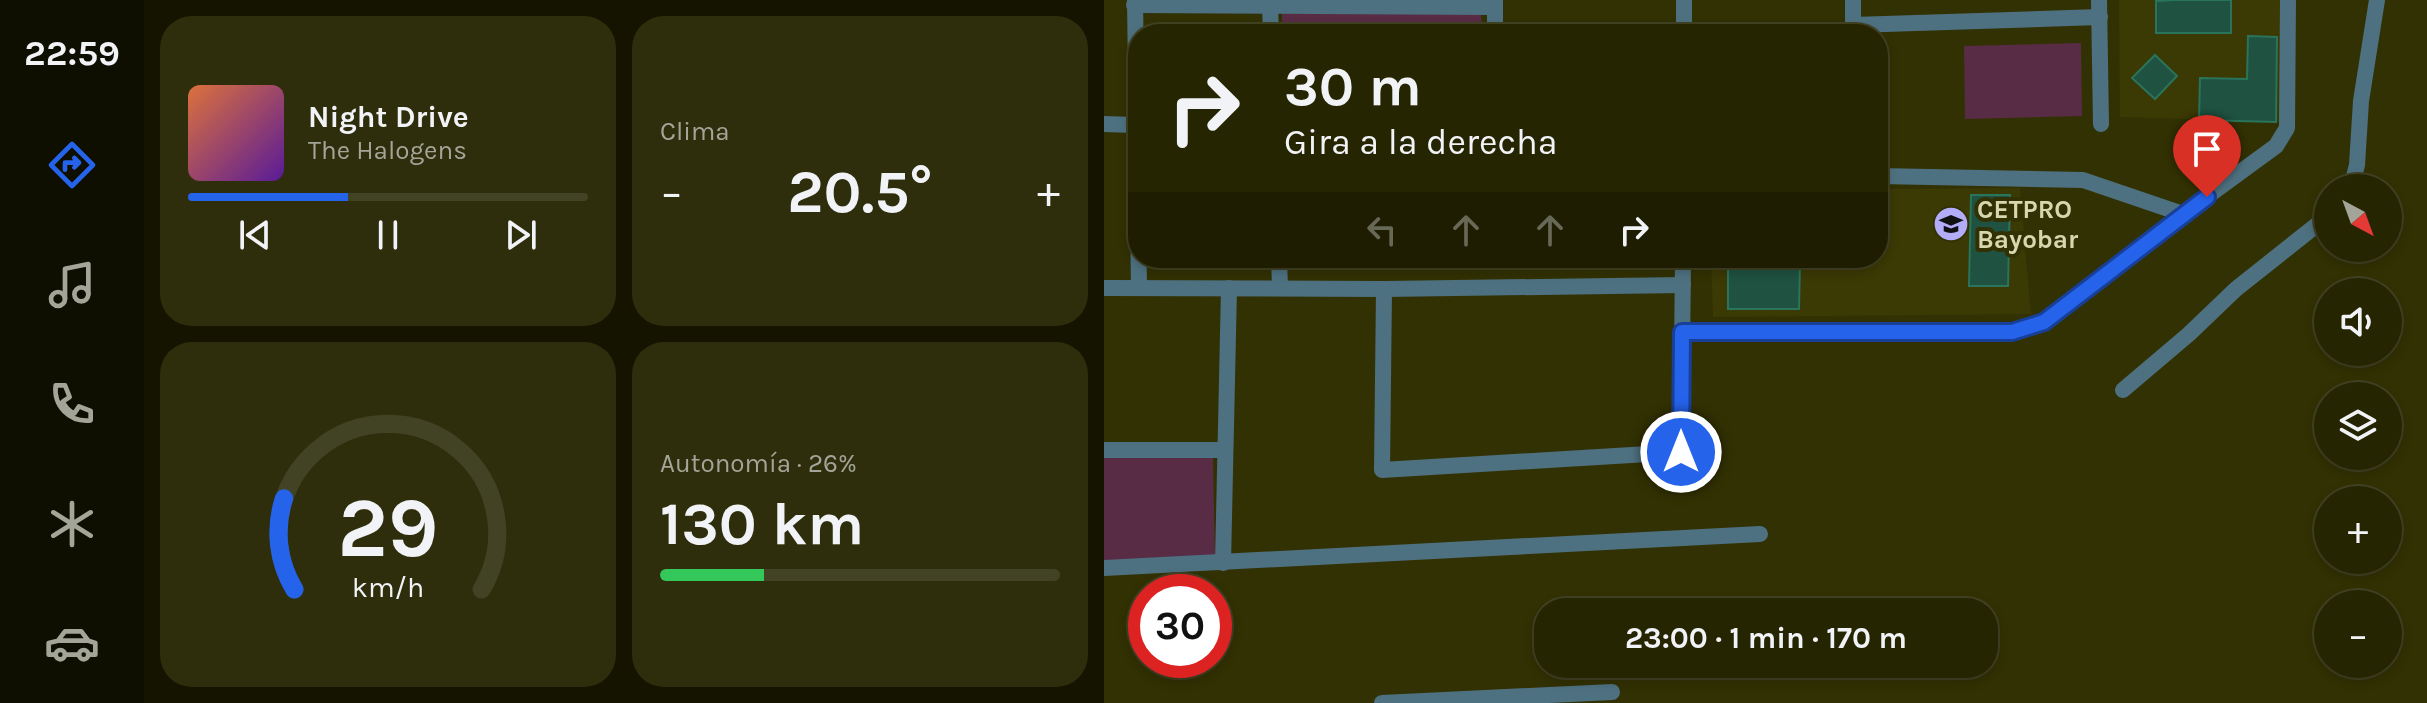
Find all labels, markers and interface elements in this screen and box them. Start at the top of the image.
text: 22:59 [24,32,120,74]
text: 30 m [1284,54,1422,119]
icon: right [1152,56,1256,160]
text: Night Drive [308,99,469,135]
pin [2173,115,2241,197]
text: Clima [660,116,730,147]
text: Gira a la derecha [1284,121,1558,163]
icon: arrive [2185,127,2229,171]
text: The Halogens [308,135,467,166]
icon: directions [44,137,100,193]
text: 20.5° [787,157,933,227]
text: − [660,167,683,218]
text: + [1037,167,1060,218]
north arrow [2314,174,2402,262]
map controls [2314,174,2402,678]
place label: CETPRO Bayobar [1977,194,2079,255]
school or university icon: CETPRO Bayobar [1932,205,1970,243]
icon: left [1360,208,1404,252]
icon: ahead [1444,208,1488,252]
icon: ahead [1528,208,1572,252]
icon: right [1612,208,1656,252]
icon: previous [233,213,277,257]
icon: pause [366,213,410,257]
icon: next [499,213,543,257]
icon: music [44,257,100,313]
button: sound [2314,278,2402,366]
icon: phone [44,376,100,432]
button: layers [2314,382,2402,470]
position arrow [1639,410,1723,494]
text: Autonomía · 26% [660,448,857,479]
text: 29 [337,480,439,577]
button: + [2314,486,2402,574]
text: 130 km [660,489,864,559]
icon: climate [44,496,100,552]
text: km/h [352,571,424,604]
speed limit sign: 30 [1128,574,1232,678]
button: − [2314,590,2402,678]
icon: car [44,615,100,671]
text: 23:00 · 1 min · 170 m [1625,620,1907,656]

